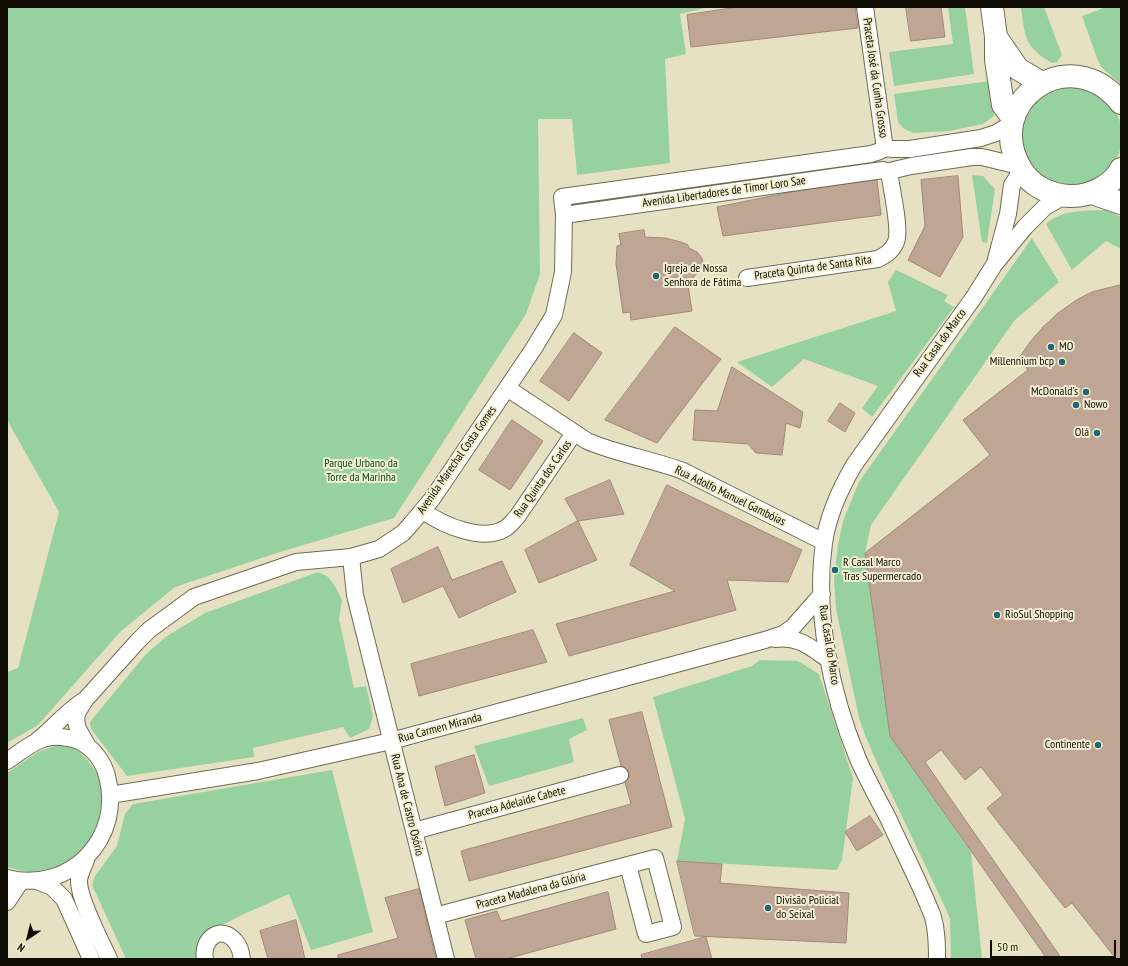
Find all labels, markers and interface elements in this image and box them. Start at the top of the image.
street label: Praceta José da Cunha Grosso [859,17,891,139]
street label: Avenida Libertadores de Timor Loro Sae [641,173,807,211]
street label: Praceta Quinta de Santa Rita [753,253,873,283]
place label: Igreja de Nossa Senhora de Fátima [664,262,741,290]
marker: Igreja de Nossa Senhora de Fátima [651,271,661,281]
street label: Rua Casal do Marco [911,306,969,380]
place label: MO [1059,340,1073,354]
marker: MO [1046,342,1056,352]
place label: Millennium bcp [990,355,1054,369]
marker: Millennium bcp [1057,357,1067,367]
place label: McDonald's [1031,385,1078,399]
marker: McDonald's [1081,387,1091,397]
place label: Nowo [1084,398,1108,412]
marker: Nowo [1071,400,1081,410]
street label: Avenida Marechal Costa Gomes [414,403,500,517]
place label: Olá [1075,426,1089,440]
marker: Olá [1092,428,1102,438]
street label: Rua Quinta dos Carlos [511,438,575,520]
park label: Parque Urbano da Torre da Marinha [324,457,398,485]
street label: Rua Adolfo Manuel Gambóias [672,463,788,529]
place label: R Casal Marco Tras Supermercado [843,556,921,584]
marker: R Casal Marco Tras Supermercado [830,565,840,575]
street label: Rua Casal do Marco [816,604,842,686]
place label: RioSul Shopping [1005,608,1073,622]
marker: RioSul Shopping [992,610,1002,620]
street label: Rua Carmen Miranda [397,710,483,746]
place label: Continente [1045,738,1090,752]
marker: Continente [1093,740,1103,750]
street label: Rua Ana de Castro Osório [387,752,427,858]
street label: Praceta Adelaide Cabete [467,783,567,823]
street label: Praceta Madalena da Glória [475,869,587,913]
place label: Divisão Policial do Seixal [776,894,839,922]
marker: Divisão Policial do Seixal [763,903,773,913]
north arrow [8,918,48,958]
scale bar [992,932,1118,958]
text: 50 m [997,939,1018,954]
text: N [15,940,28,955]

